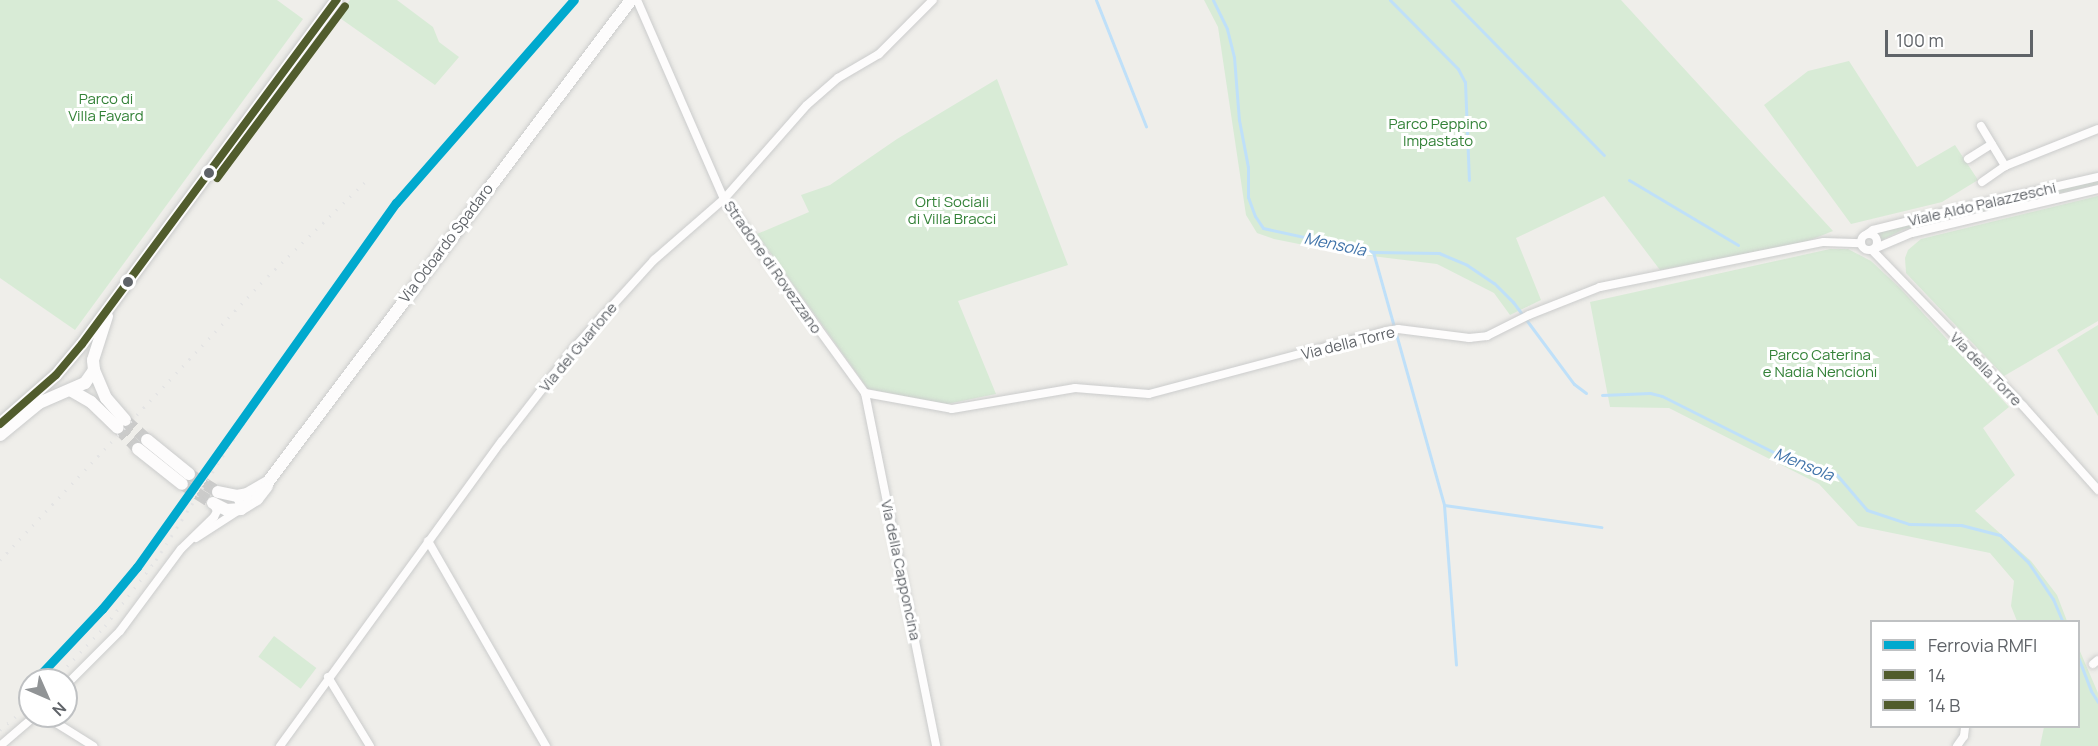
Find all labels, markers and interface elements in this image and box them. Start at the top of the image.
scale bar [1888,18,2036,56]
text: 100 m [1896,28,1944,52]
park label: Parco di Villa Favard [68,89,144,124]
park label: Parco Peppino Impastato [1389,114,1487,149]
unlabelled marker [203,167,215,179]
street label: Viale Aldo Palazzeschi [1906,178,2058,230]
street label: Via Odoardo Spadaro [395,180,497,306]
park label: Orti Sociali di Villa Bracci [908,192,996,227]
street label: Stradone di Rovezzano [720,197,826,337]
water label: Mensola [1302,228,1368,260]
unlabelled marker [122,276,134,288]
street label: Via del Guarlone [535,299,621,395]
street label: Via della Torre [1299,323,1397,363]
street label: Via della Torre [1946,328,2026,410]
park label: Parco Caterina e Nadia Nencioni [1763,345,1877,380]
water label: Mensola [1771,443,1837,485]
street label: Via della Capponcina [877,498,925,642]
legend [1870,620,2080,728]
text: Ferrovia RMFI [1928,633,2037,657]
text: 14 [1928,663,1946,687]
north arrow [18,668,78,728]
text: 14 B [1928,693,1960,717]
text: N [47,697,71,721]

